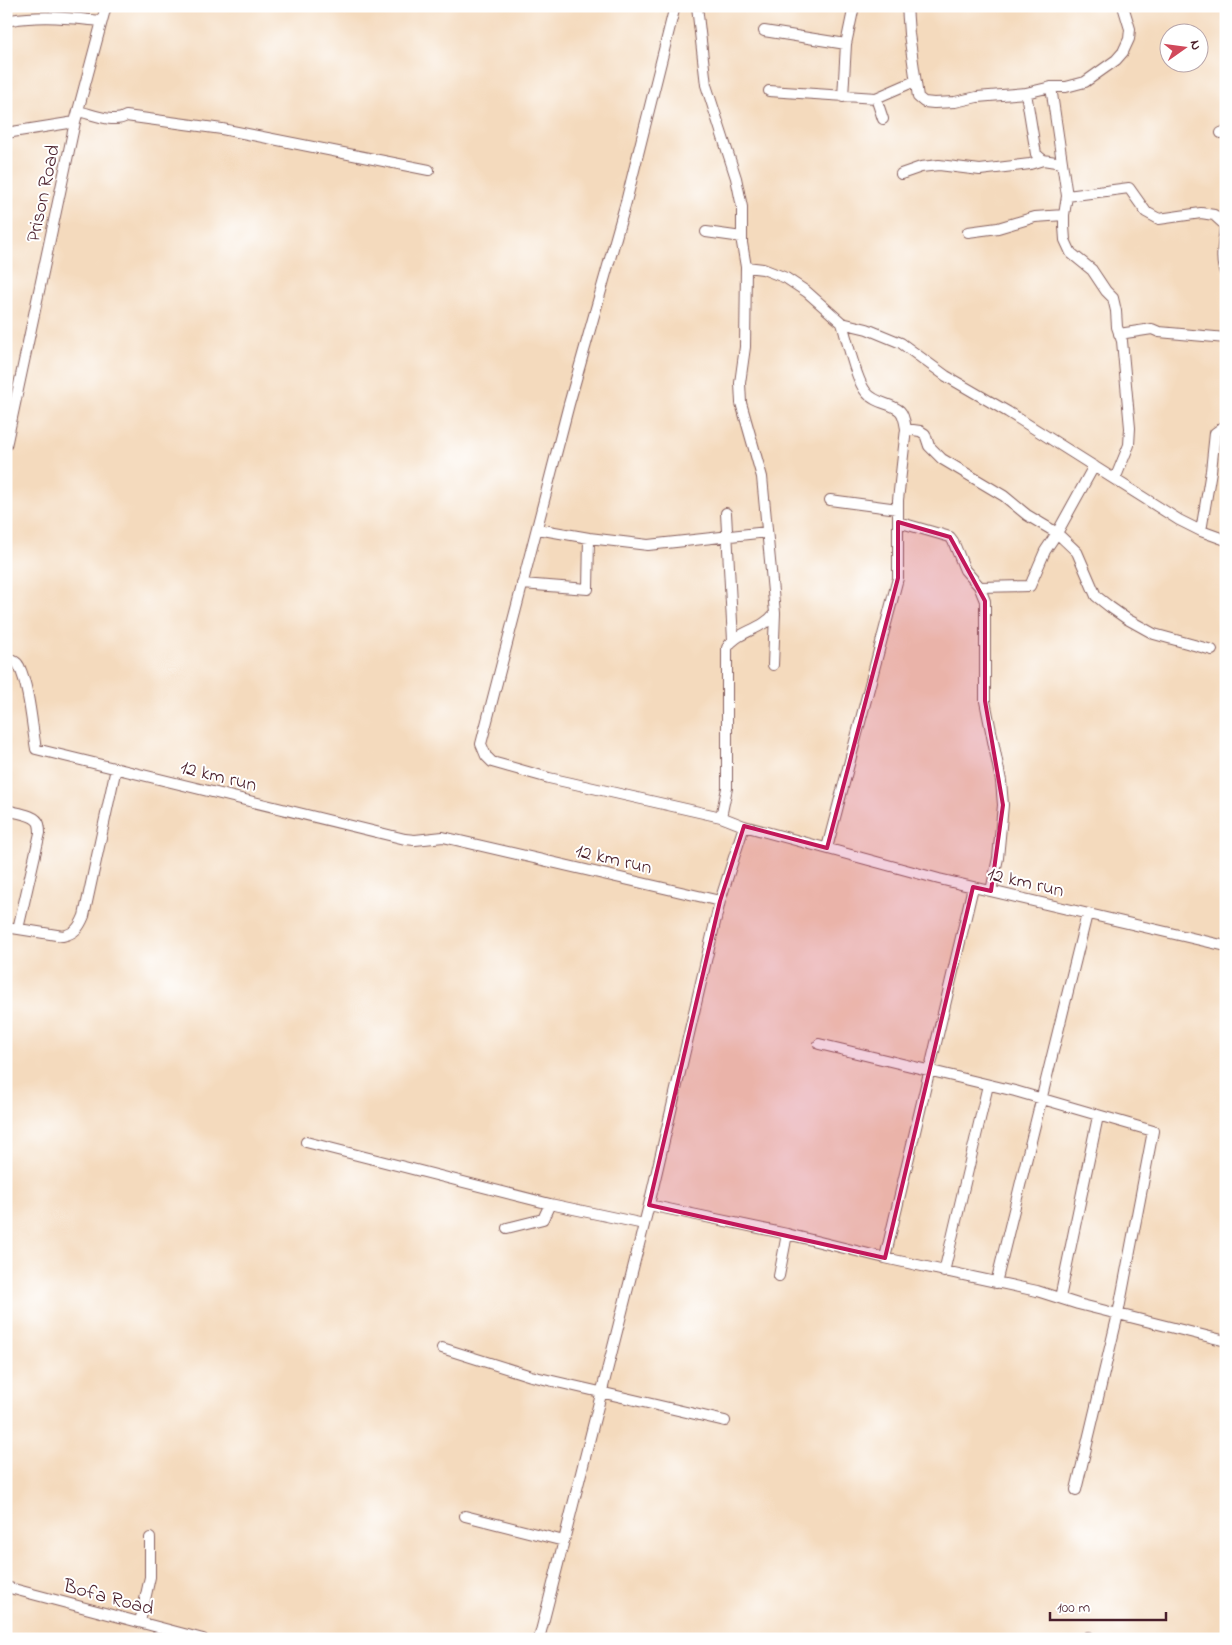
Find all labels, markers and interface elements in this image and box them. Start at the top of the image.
north arrow [1160,22,1210,72]
text: N [1184,38,1206,52]
street label: Prison Road [20,142,69,245]
street label: 12 km run [177,754,260,801]
street label: 12 km run [572,838,655,883]
street label: 12 km run [984,861,1067,906]
street label: Bofa Road [59,1572,157,1624]
scale bar [1050,1590,1166,1622]
text: 100 m [1057,1597,1090,1619]

